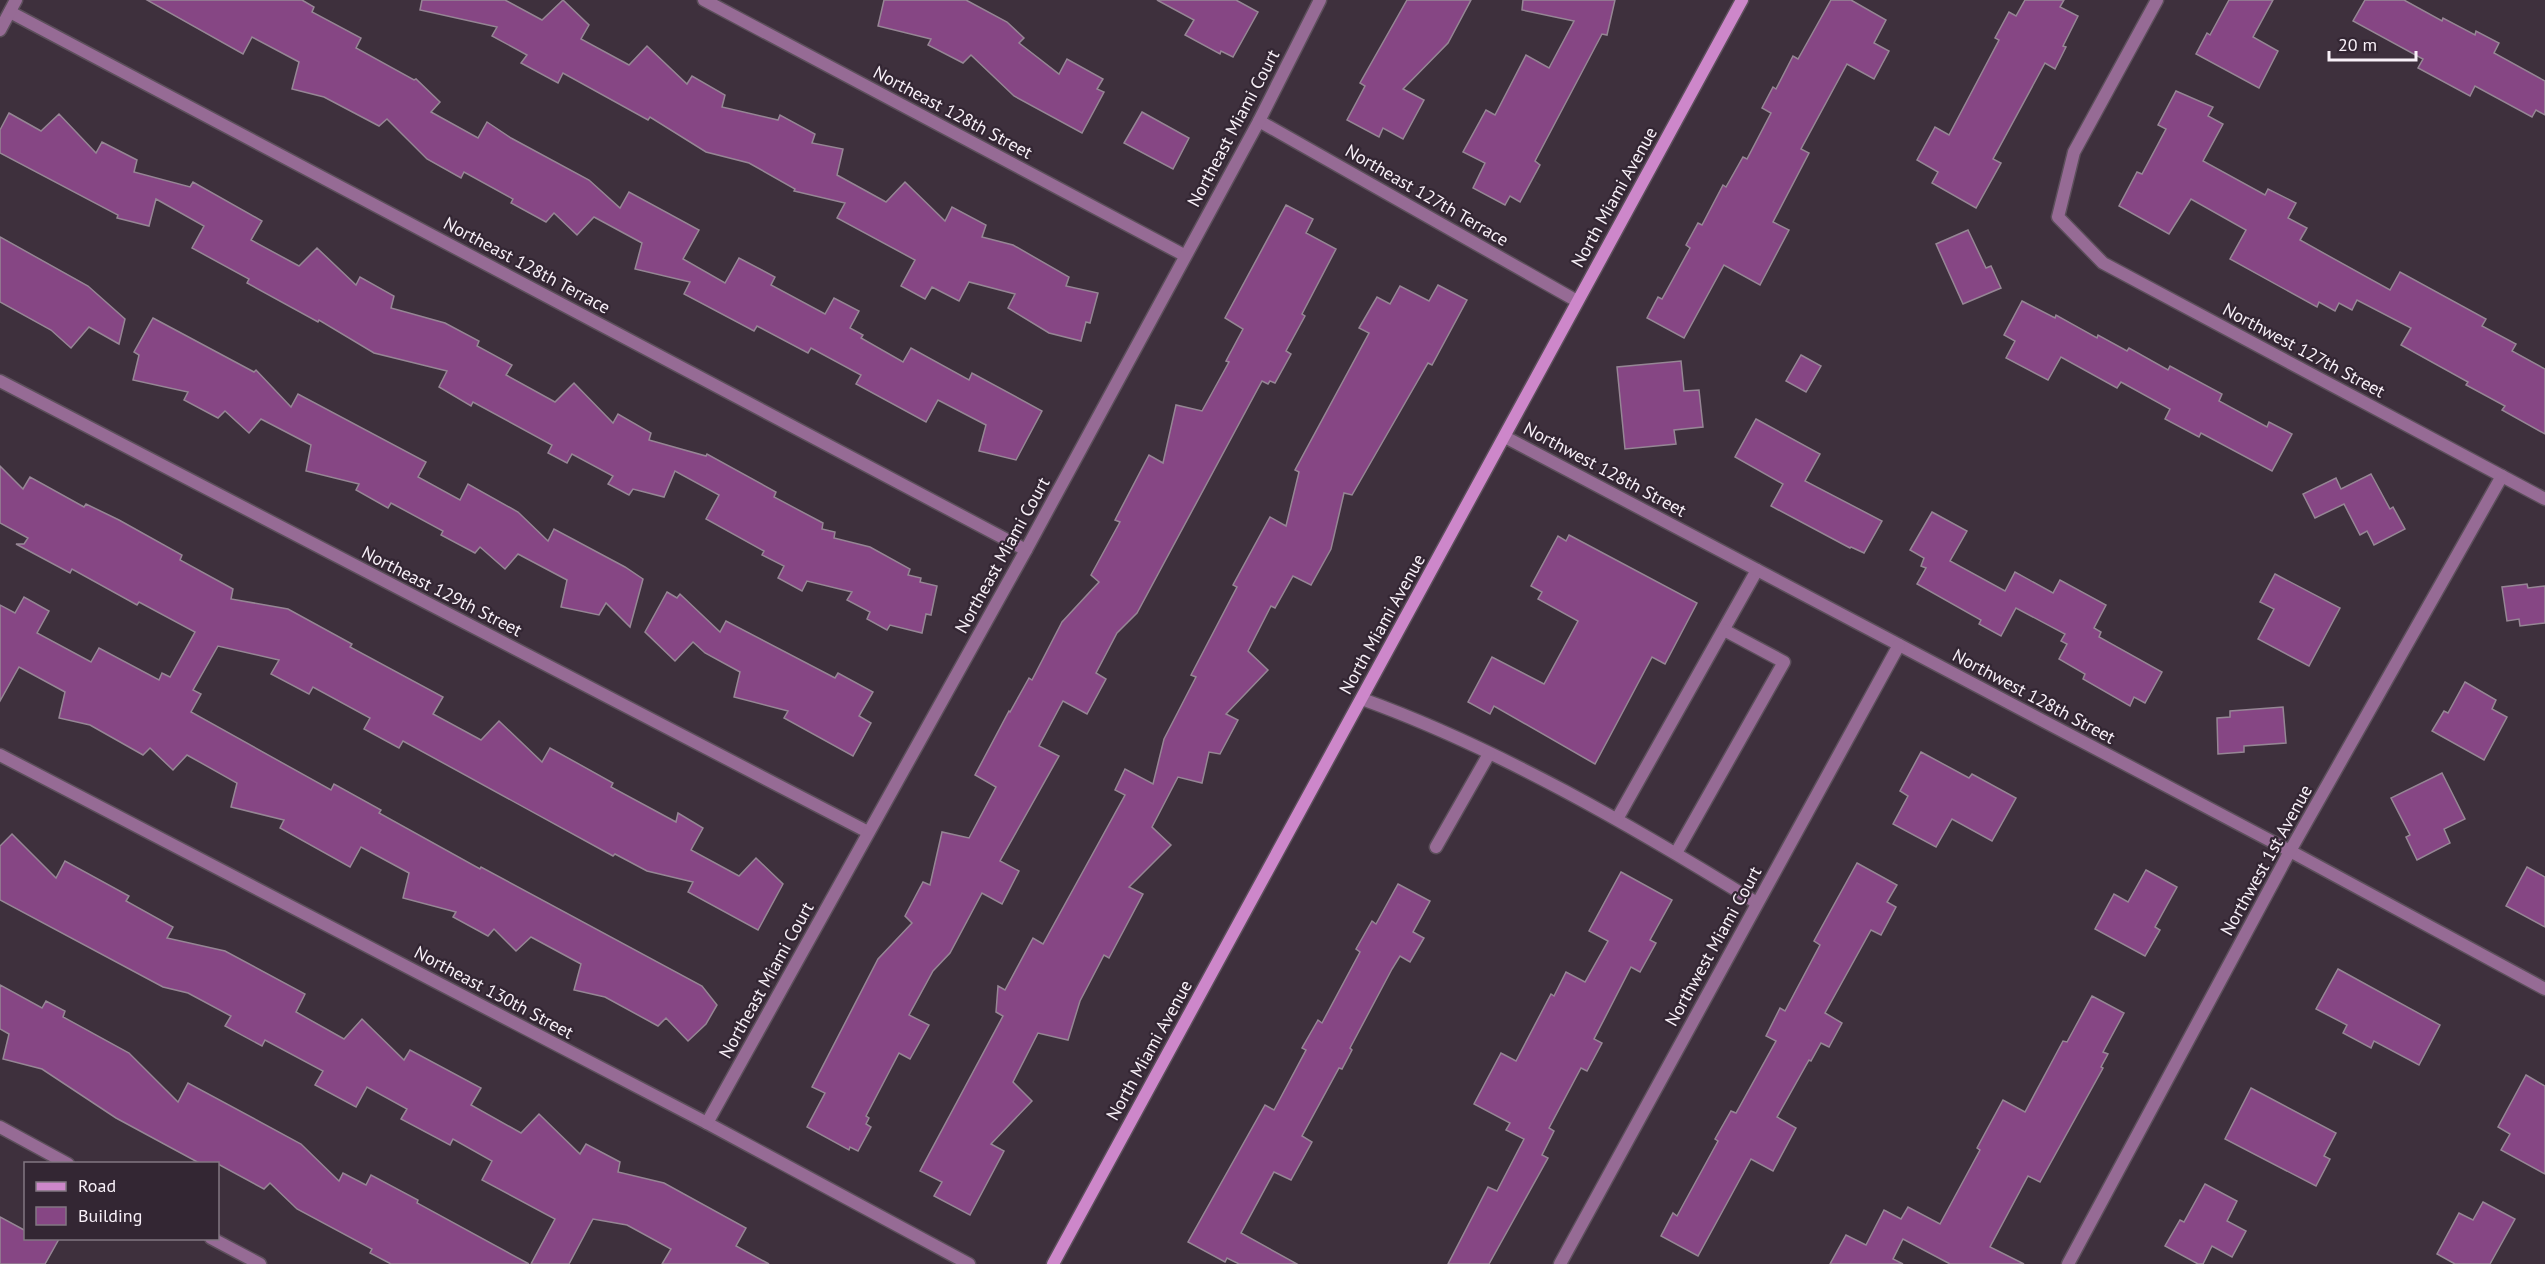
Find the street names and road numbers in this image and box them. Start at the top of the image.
street label: Northeast Miami Court [1182,45,1284,211]
street label: Northeast 128th Street [869,60,1037,164]
street label: North Miami Avenue [1566,123,1662,271]
street label: Northeast 127th Terrace [1341,139,1513,251]
street label: Northeast 128th Terrace [440,211,614,319]
street label: Northwest 127th Street [2219,297,2389,403]
street label: Northwest 128th Street [1520,416,1690,522]
street label: Northeast Miami Court [950,473,1054,637]
street label: Northeast 129th Street [358,541,526,641]
street label: North Miami Avenue [1334,550,1430,698]
street label: Northwest 128th Street [1949,643,2119,749]
street label: Northwest 1st Avenue [2215,781,2317,939]
street label: Northwest Miami Court [1660,862,1766,1030]
street label: Northeast Miami Court [714,898,818,1062]
street label: Northeast 130th Street [410,940,578,1044]
street label: North Miami Avenue [1101,976,1197,1124]

